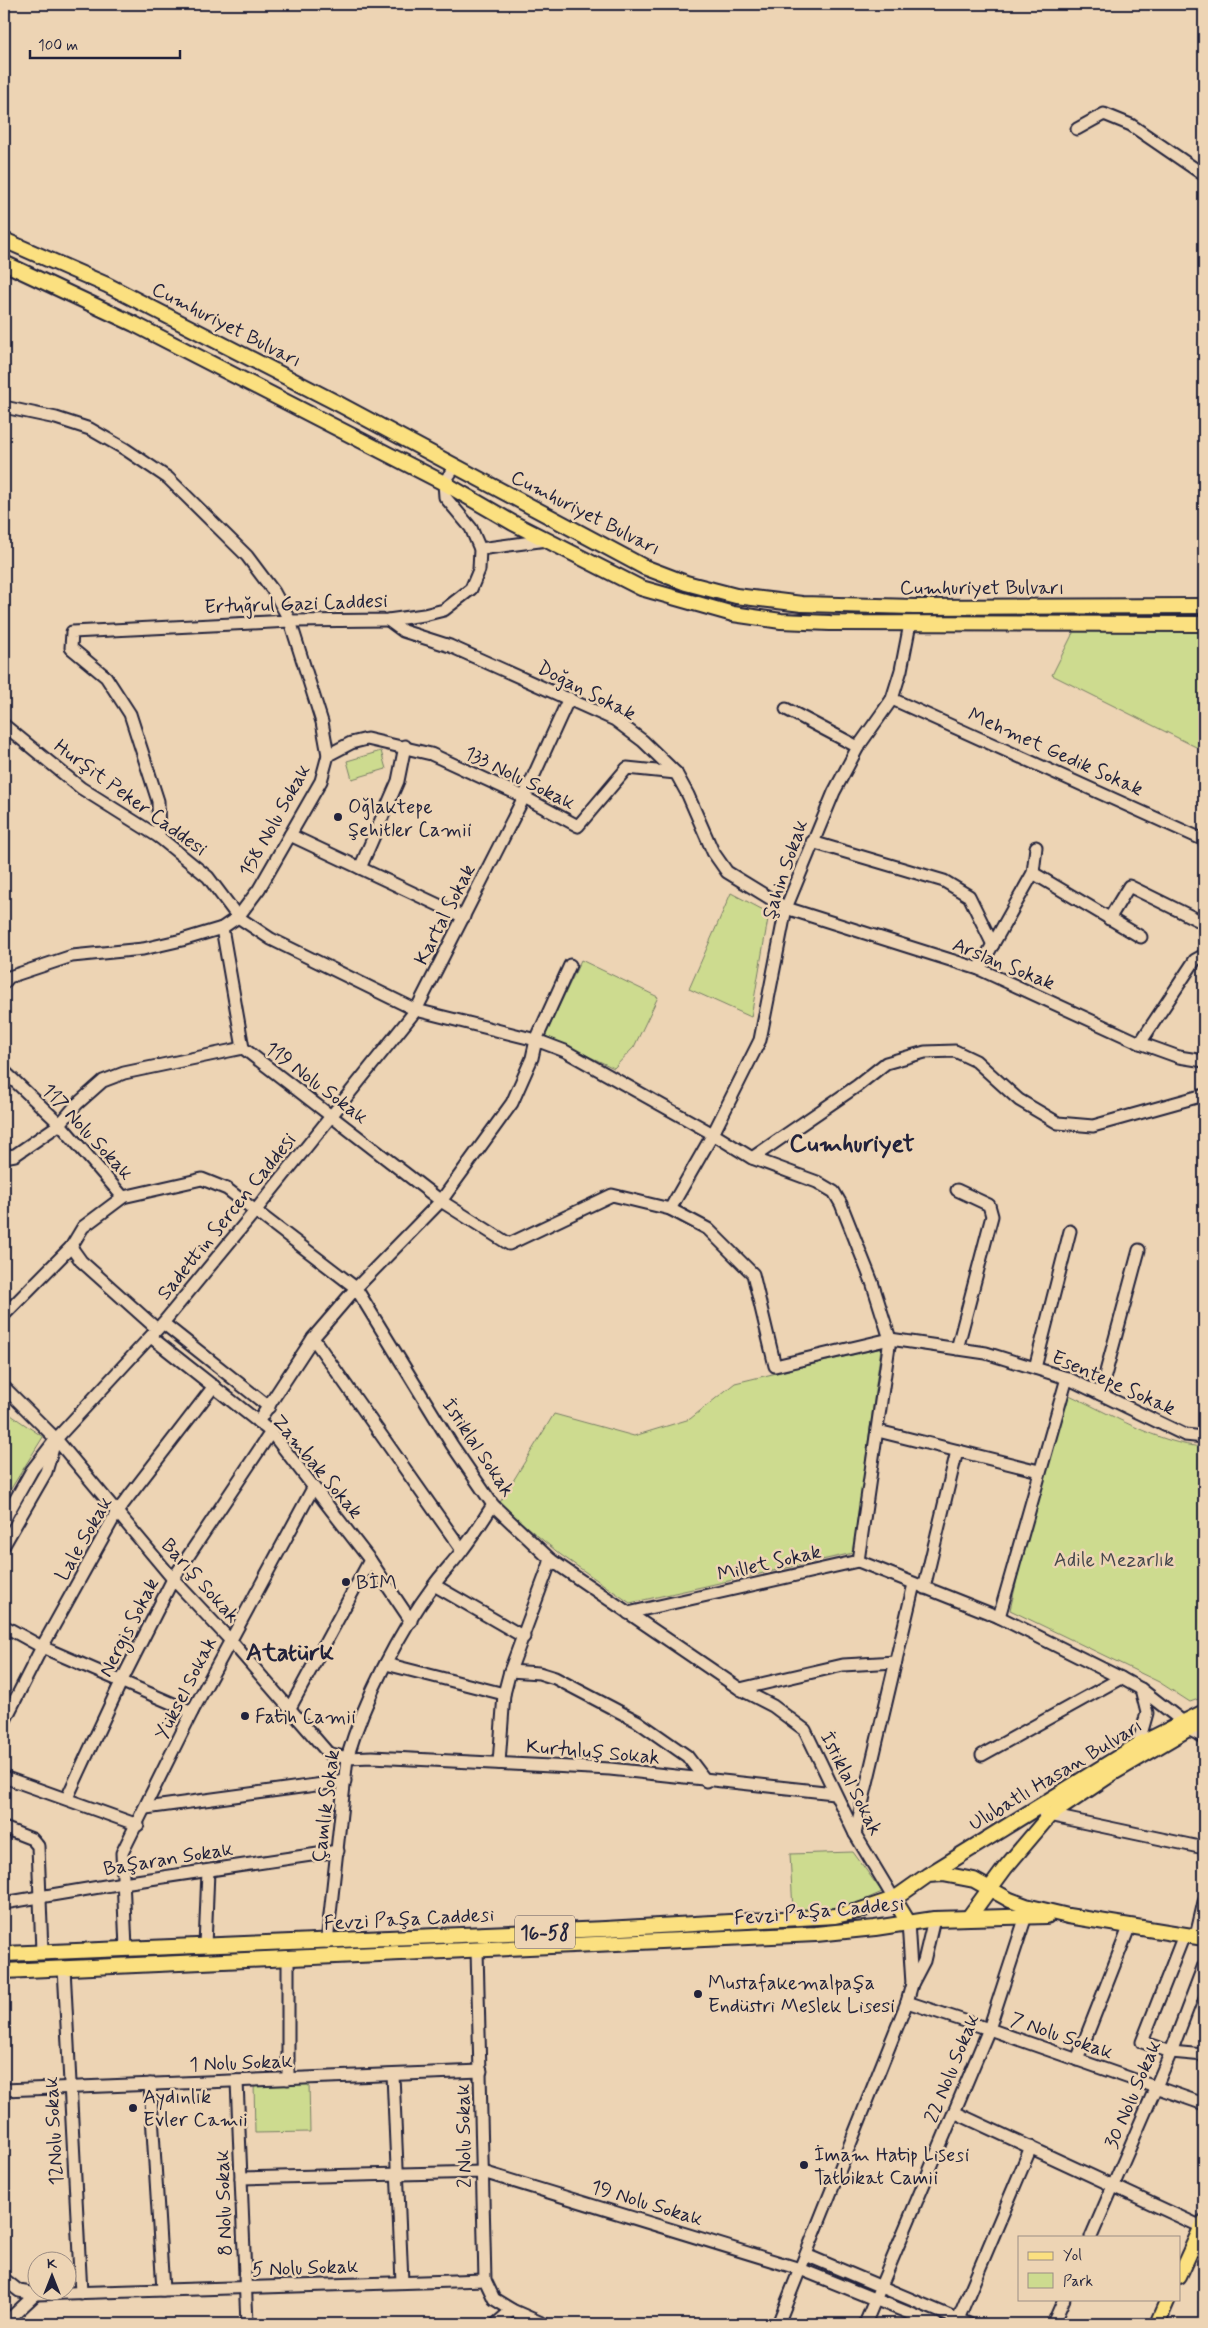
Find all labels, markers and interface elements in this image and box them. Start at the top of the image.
scale bar [30,28,180,60]
text: 100 m [38,36,78,56]
street label: Cumhuriyet Bulvarı [147,276,306,375]
street label: Cumhuriyet Bulvarı [506,464,665,563]
street label: Cumhuriyet Bulvarı [900,575,1064,602]
street label: Ertuğrul Gazi Caddesi [204,588,388,621]
street label: Doğan Sokak [532,655,640,728]
street label: Mehmet Gedik Sokak [963,702,1147,803]
street label: Hurşit Peker Caddesi [48,733,212,863]
street label: 133 Nolu Sokak [459,740,579,817]
street label: 158 Nolu Sokak [233,759,317,882]
place label: Oğlaktepe Şehitler Camii [348,794,472,844]
marker: Oğlaktepe Şehitler Camii [332,811,344,823]
street label: Şahin Sokak [756,816,815,923]
street label: Kartal Sokak [408,860,482,970]
street label: Arslan Sokak [948,932,1059,997]
street label: 119 Nolu Sokak [259,1035,373,1131]
street label: 117 Nolu Sokak [35,1078,139,1186]
street label: Sadettin Sercen Caddesi [151,1128,303,1306]
district label: Cumhuriyet [789,1128,915,1161]
street label: Esentepe Sokak [1047,1344,1179,1423]
street label: İstiklal Sokak [435,1393,521,1502]
street label: Zambak Sokak [265,1409,369,1525]
street label: Lale Sokak [49,1492,119,1586]
street label: Barış Sokak [155,1533,245,1629]
street label: Millet Sokak [715,1538,824,1589]
park label: Adile Mezarlık [1054,1547,1174,1574]
place label: BİM [356,1570,397,1597]
street label: Nergis Sokak [93,1573,167,1682]
marker: BİM [340,1576,352,1588]
street label: Yüksel Sokak [149,1632,224,1745]
district label: Atatürk [246,1637,335,1670]
place label: Fatih Camii [255,1704,356,1731]
marker: Fatih Camii [239,1710,251,1722]
street label: Ulubatlı Hasan Bulvarı [964,1713,1148,1838]
street label: İstiklal Sokak [813,1727,888,1840]
street label: Kurtuluş Sokak [525,1733,661,1772]
street label: Çamlık Sokak [306,1748,347,1864]
street label: Başaran Sokak [101,1836,235,1883]
street label: Fevzi Paşa Caddesi [733,1891,905,1932]
street label: Fevzi Paşa Caddesi [323,1902,495,1937]
road number: 16-58 [515,1915,575,1948]
place label: Mustafakemalpaşa Endüstri Meslek Lisesi [708,1970,895,2020]
marker: Mustafakemalpaşa Endüstri Meslek Lisesi [692,1988,704,2000]
street label: 7 Nolu Sokak [1007,2006,1116,2067]
street label: 22 Nolu Sokak [918,2010,986,2127]
street label: 30 Nolu Sokak [1098,2036,1168,2153]
street label: 1 Nolu Sokak [189,2048,293,2079]
street label: 12Nolu Sokak [38,2076,71,2186]
place label: Aydınlık Evler Camii [143,2084,248,2134]
street label: 2 Nolu Sokak [450,2084,479,2188]
marker: Aydınlık Evler Camii [127,2102,139,2114]
place label: İmam Hatip Lisesi Tatbikat Camii [814,2142,969,2192]
street label: 8 Nolu Sokak [209,2150,240,2256]
marker: İmam Hatip Lisesi Tatbikat Camii [798,2159,810,2171]
street label: 19 Nolu Sokak [587,2174,706,2233]
legend [1018,2236,1180,2300]
text: Yol [1063,2246,1082,2266]
north arrow [28,2250,78,2300]
street label: 5 Nolu Sokak [251,2253,359,2284]
text: K [47,2255,58,2273]
text: Park [1063,2272,1093,2292]

